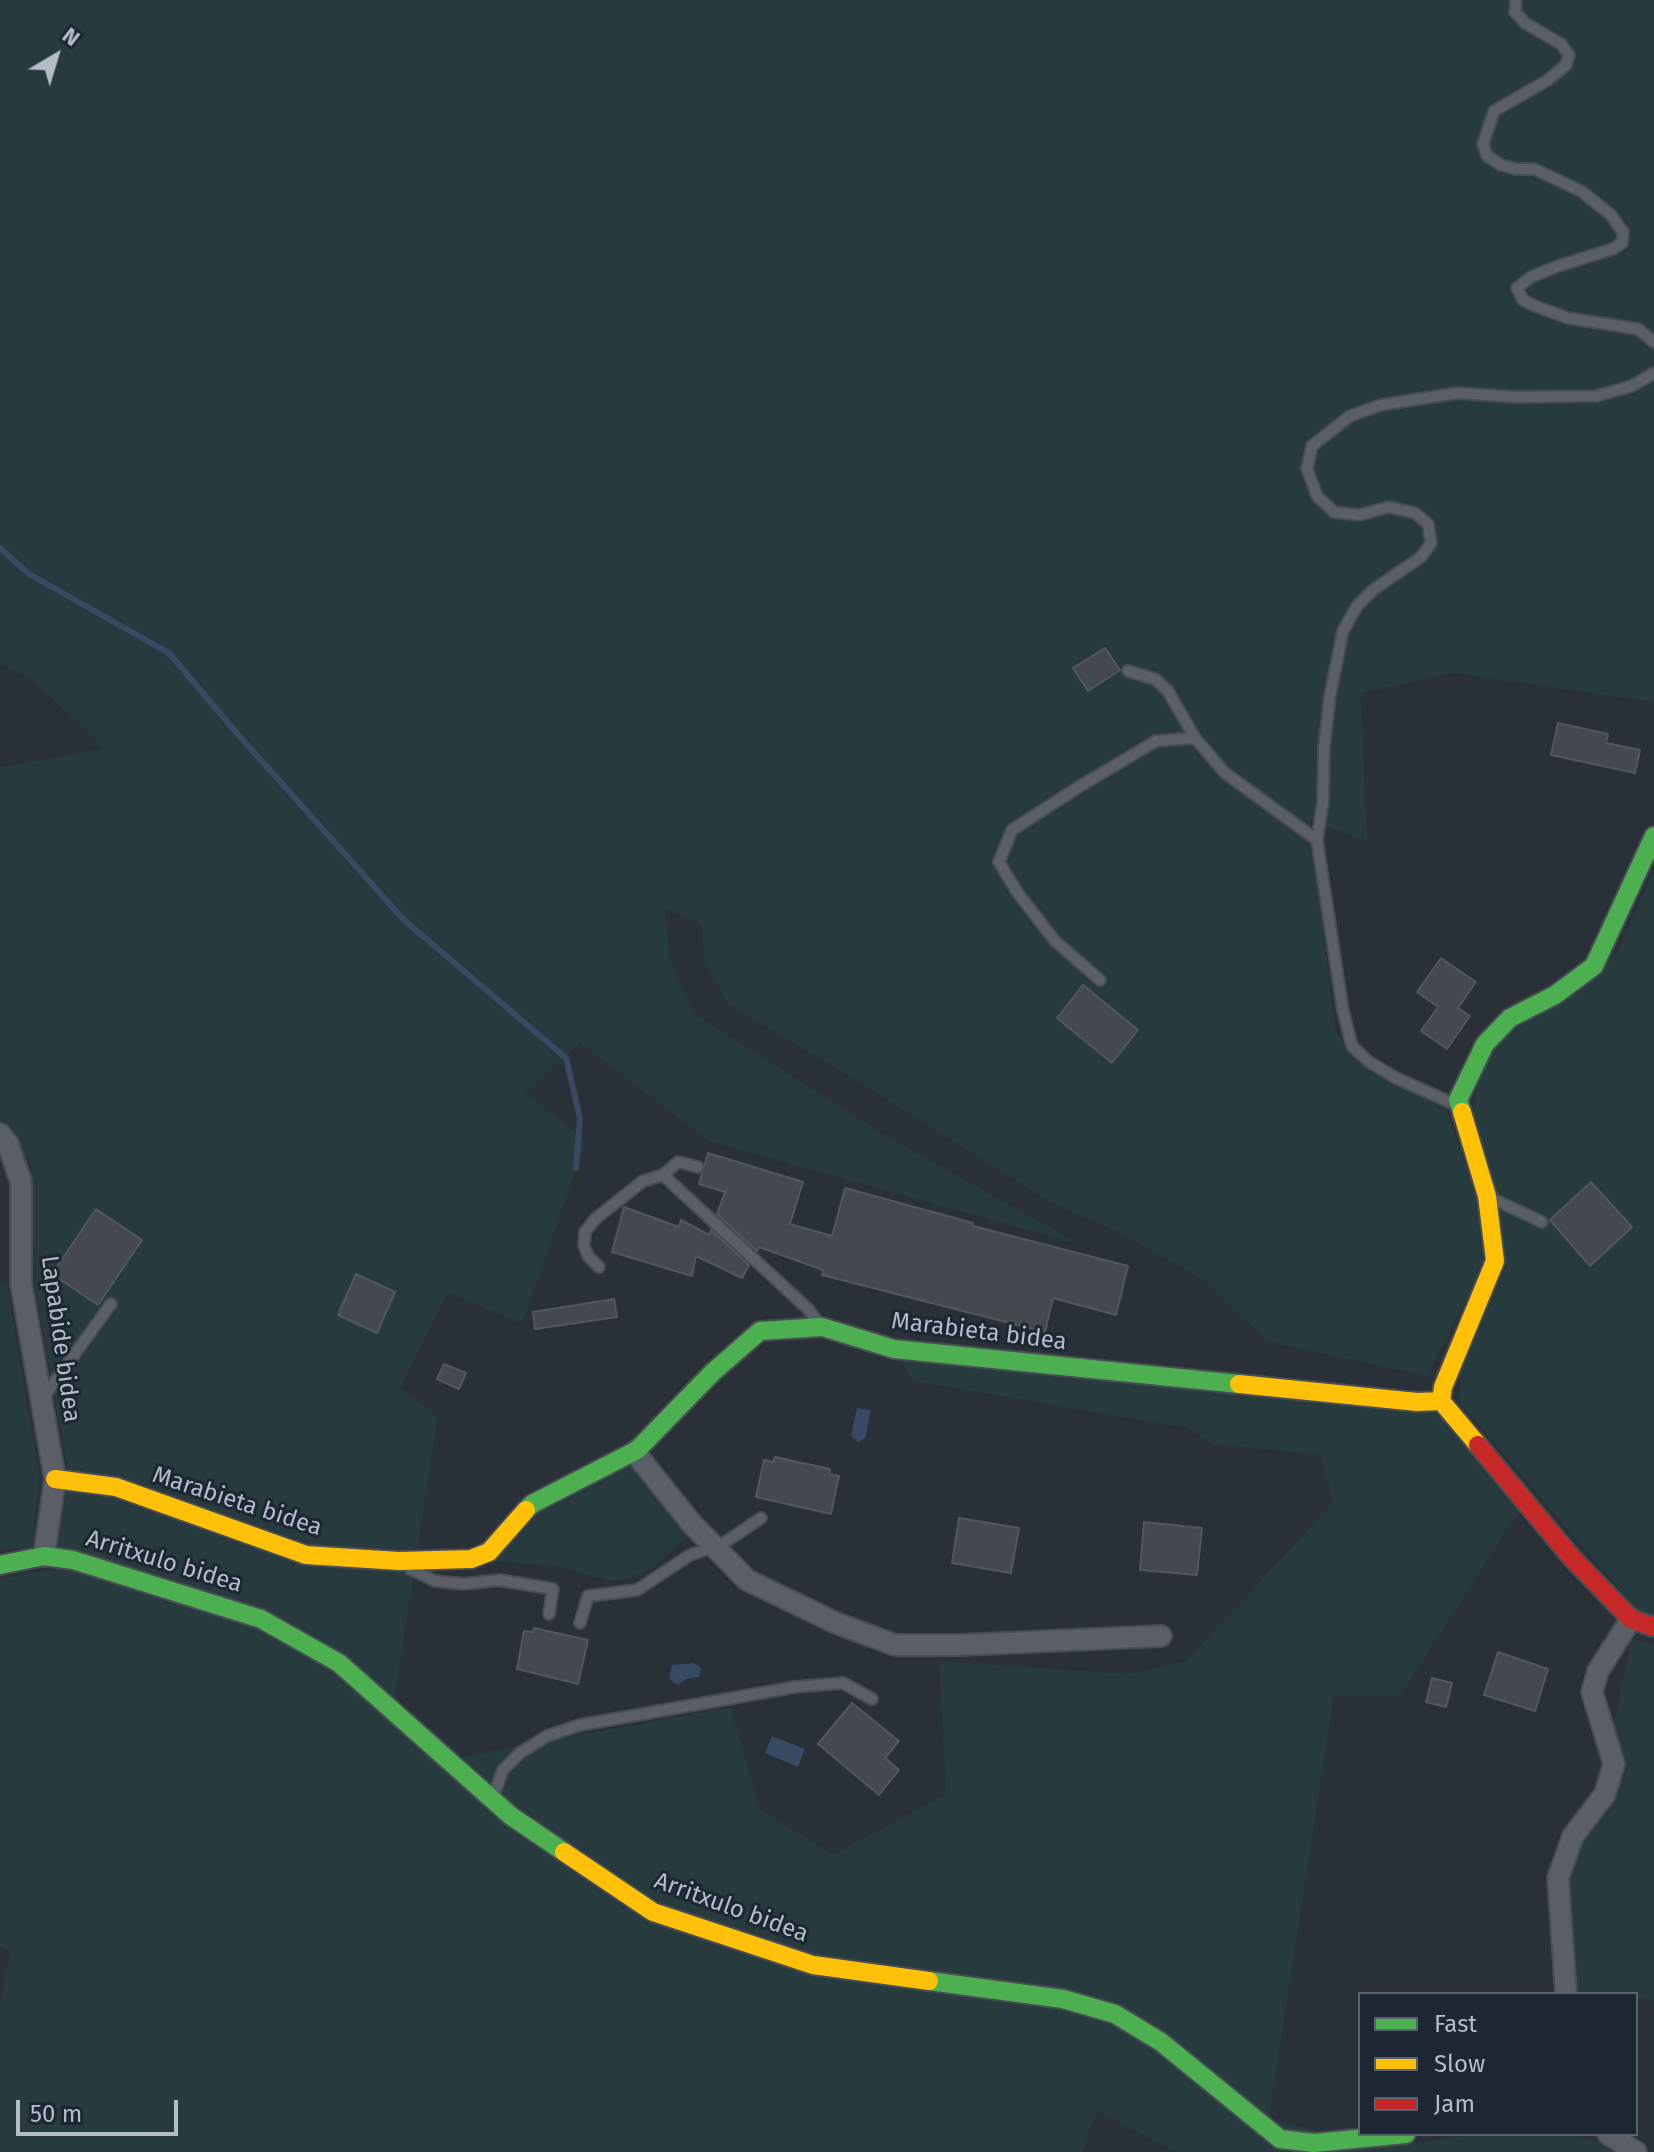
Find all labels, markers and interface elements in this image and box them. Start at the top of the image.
north arrow [16,16,96,96]
text: N [57,22,85,52]
street label: Lapabide bidea [34,1254,86,1424]
street label: Marabieta bidea [890,1307,1068,1357]
street label: Marabieta bidea [149,1461,325,1543]
street label: Arritxulo bidea [82,1525,246,1599]
street label: Arritxulo bidea [650,1867,812,1949]
legend [1358,1992,1638,2136]
text: Fast [1434,2010,1477,2038]
text: Slow [1434,2050,1485,2078]
scale bar [20,2084,182,2134]
text: Jam [1434,2090,1475,2118]
text: 50 m [30,2100,82,2128]

